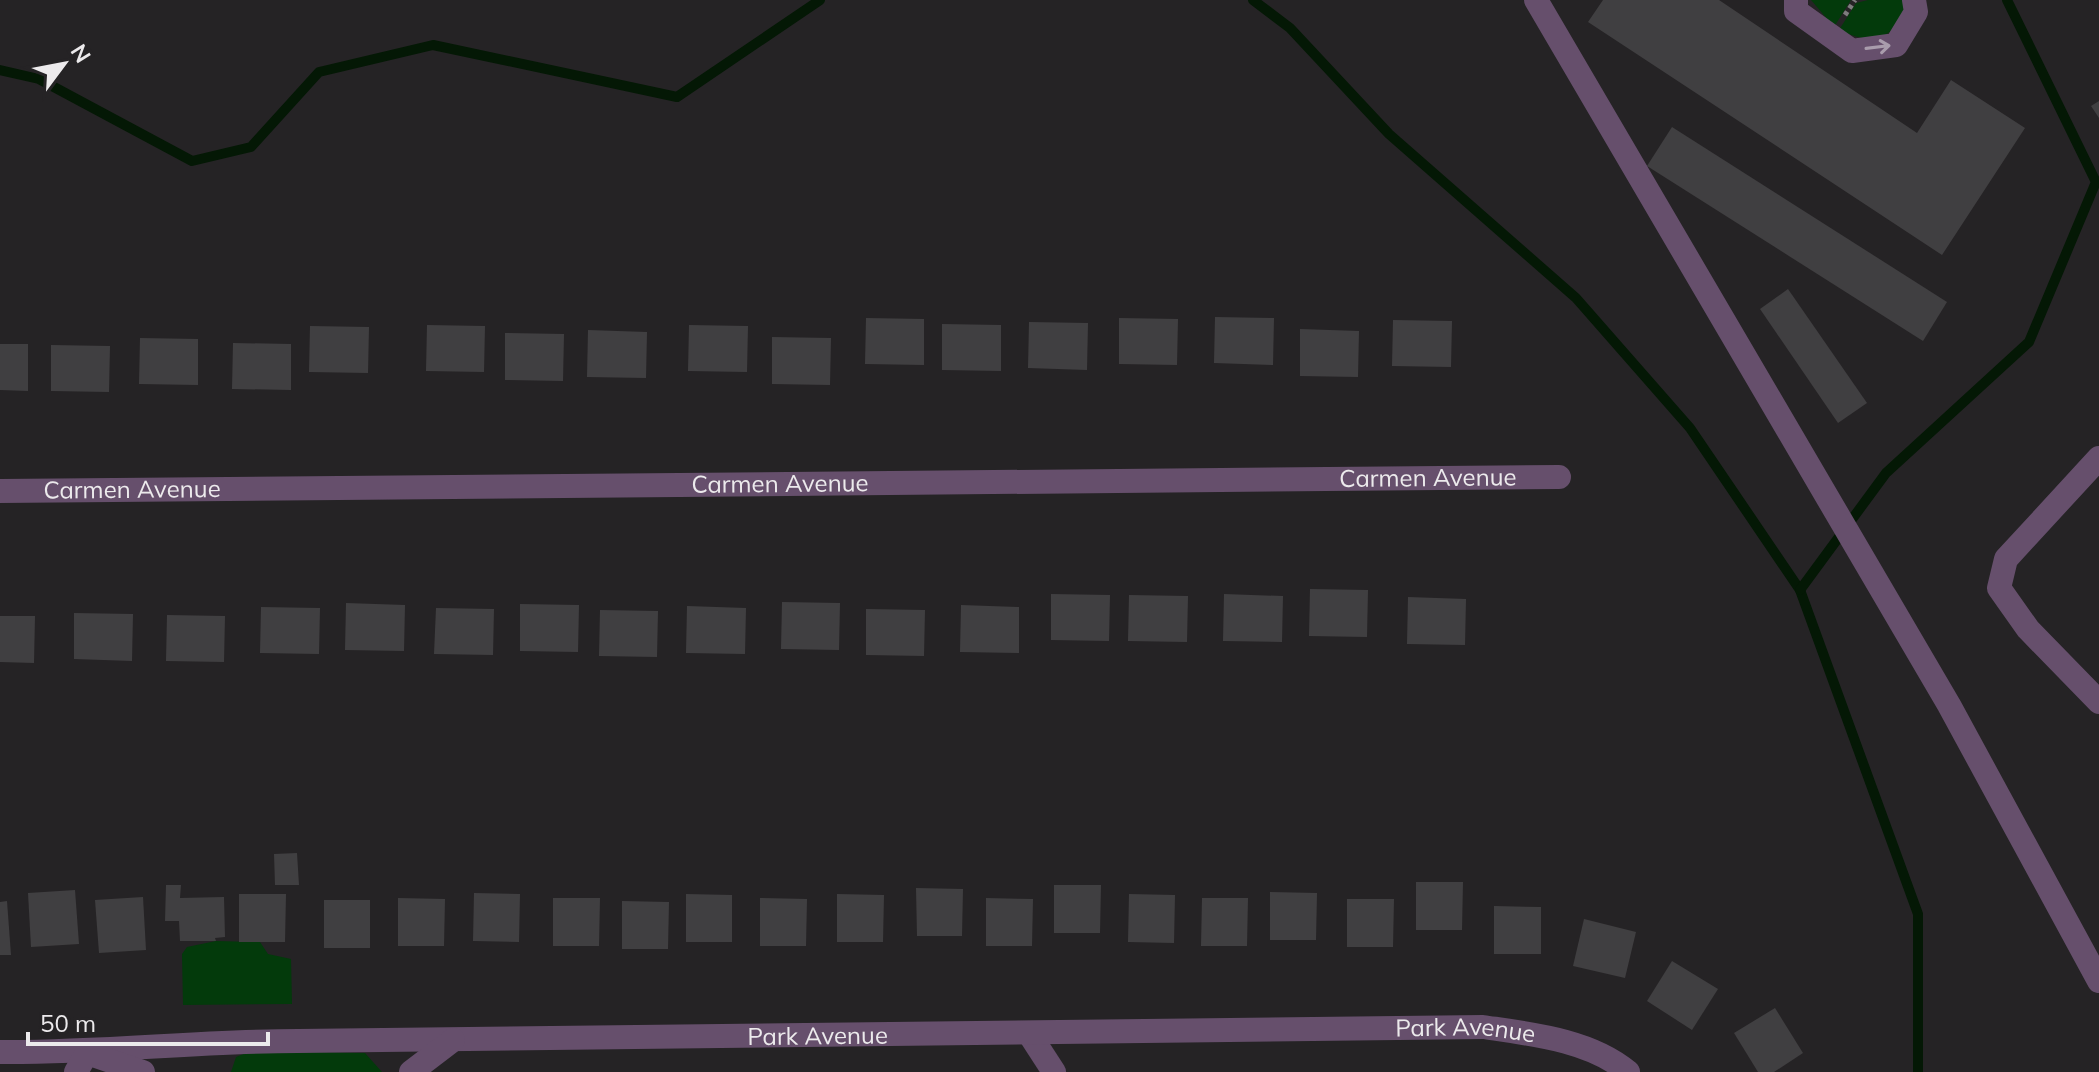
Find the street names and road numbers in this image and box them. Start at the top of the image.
street label: Carmen Avenue [1339,461,1517,493]
street label: Carmen Avenue [691,467,869,499]
street label: Carmen Avenue [43,473,221,505]
street label: Park Avenue [1395,1011,1538,1049]
street label: Park Avenue [747,1020,888,1051]

